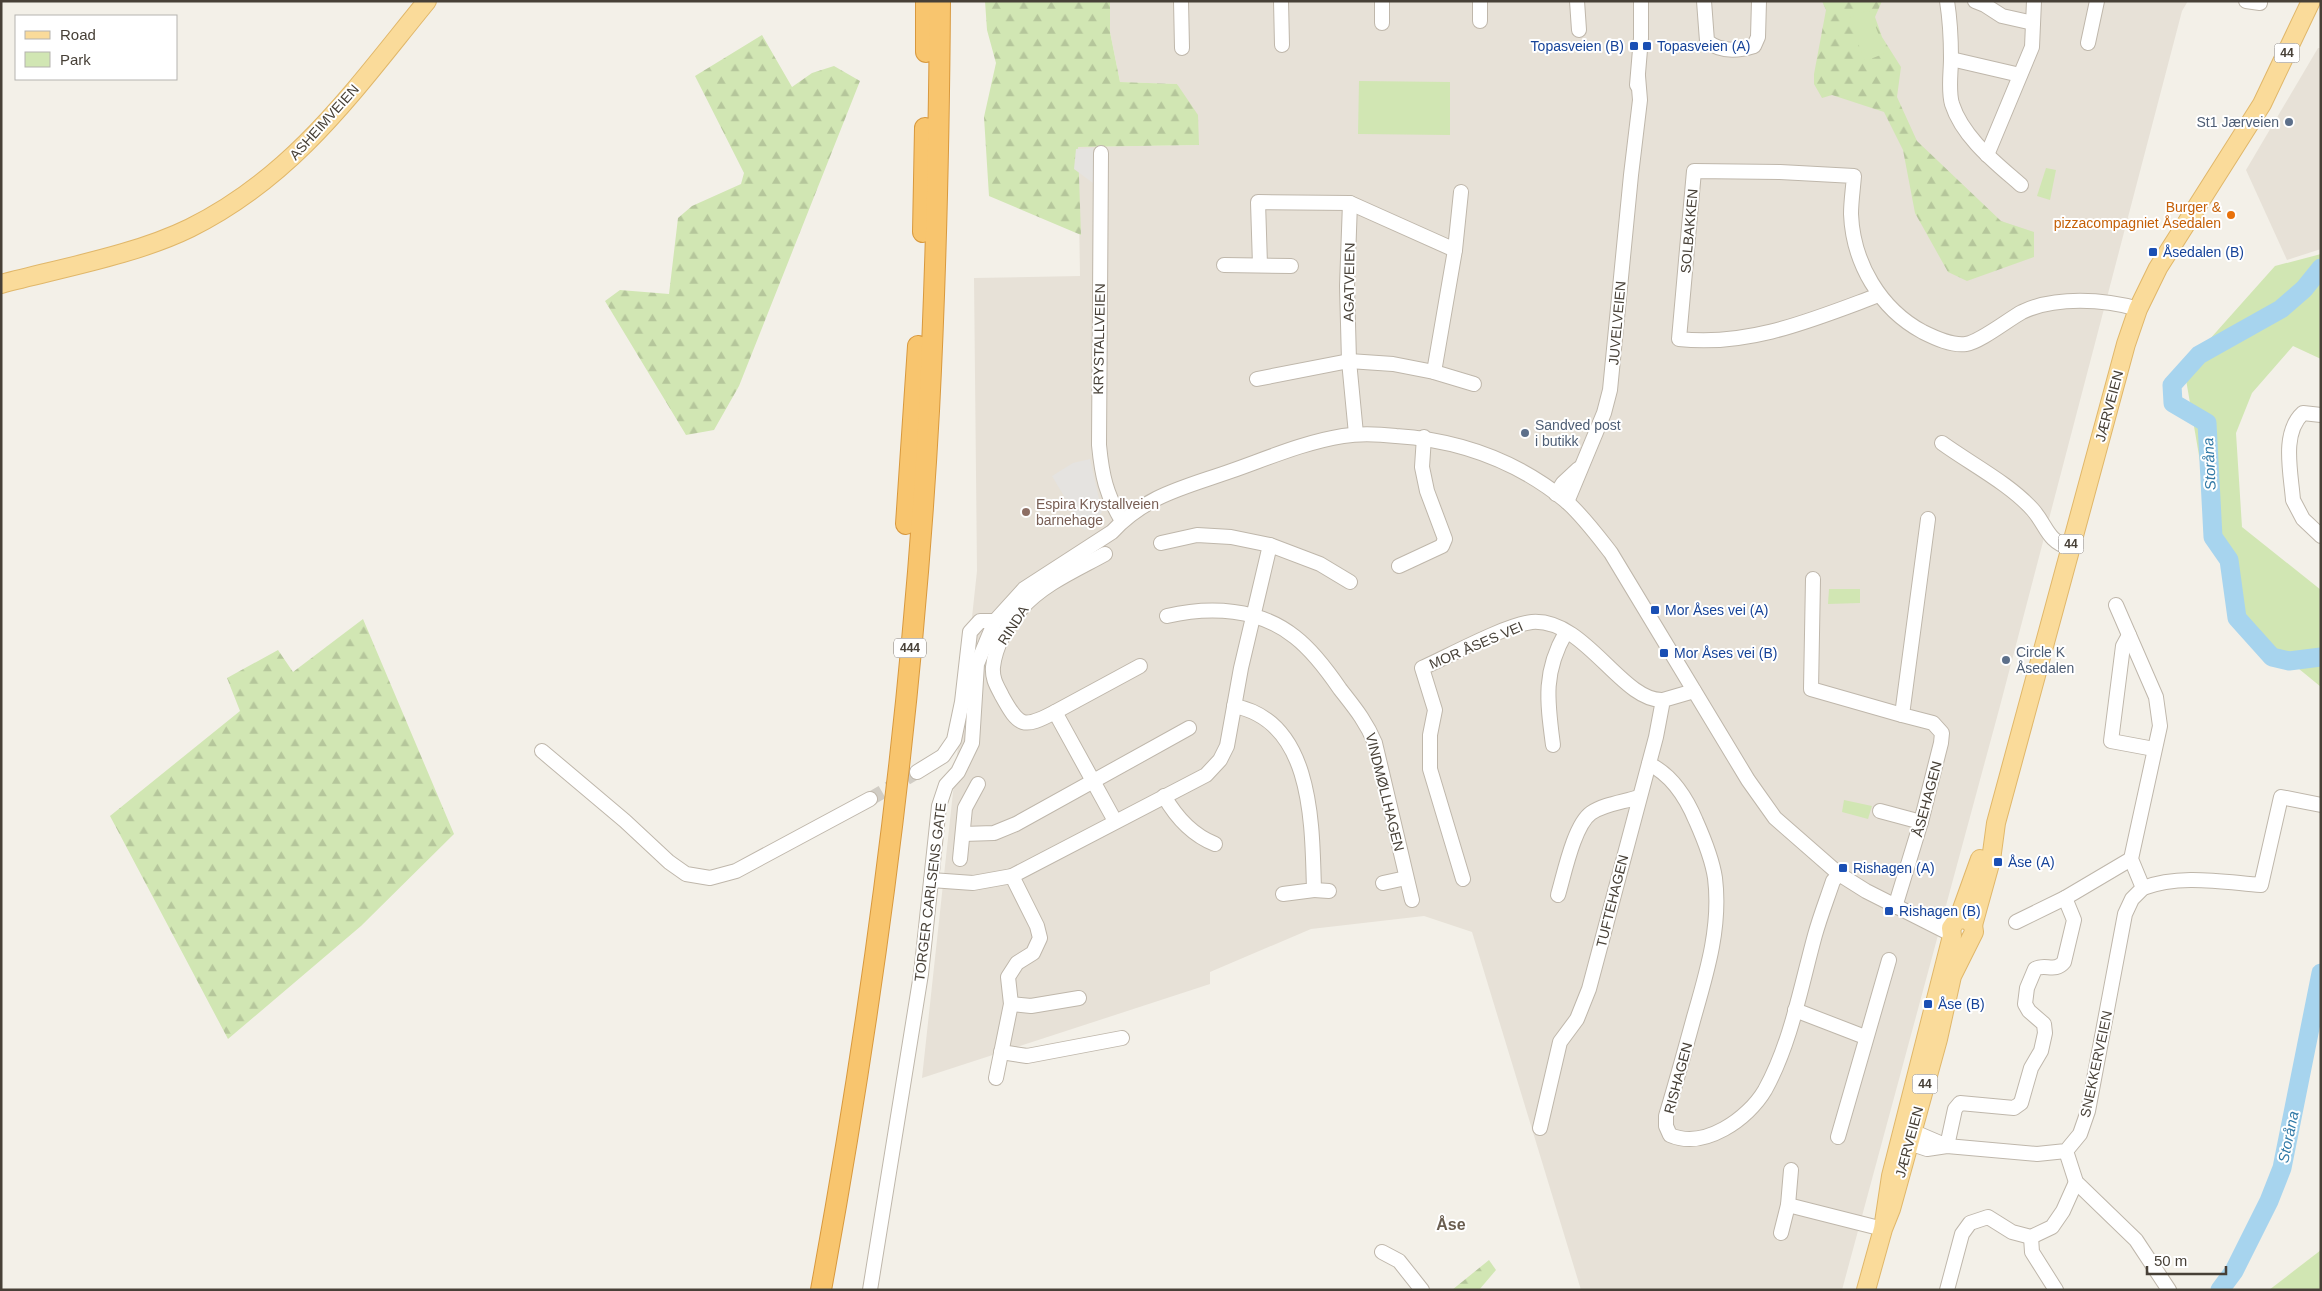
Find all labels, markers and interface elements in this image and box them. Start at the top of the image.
legend [15,15,178,80]
text: Road [60,26,96,43]
place label: Topasveien (B) [1531,38,1624,54]
place label: Topasveien (A) [1657,38,1750,54]
marker: Topasveien (B) [1628,40,1640,52]
marker: Topasveien (A) [1641,40,1653,52]
road number: 44 [2274,44,2300,62]
text: Park [60,51,91,68]
street label: ASHEIMVEIEN [286,81,362,163]
place label: St1 Jærveien [2197,114,2279,130]
marker: St1 Jærveien [2283,116,2295,128]
street label: SOLBAKKEN [1677,188,1701,274]
place label: Burger & pizzacompagniet Åsedalen [2054,199,2222,231]
marker: Burger & pizzacompagniet Åsedalen [2225,209,2237,221]
street label: AGATVEIEN [1340,242,1358,322]
place label: Åsedalen (B) [2163,244,2244,260]
marker: Åsedalen (B) [2147,246,2159,258]
street label: JUVELVEIEN [1605,280,1629,366]
street label: KRYSTALLVEIEN [1090,283,1108,395]
street label: JÆRVEIEN [2092,369,2126,443]
place label: Sandved post i butikk [1535,417,1621,449]
marker: Sandved post i butikk [1519,427,1531,439]
water label: Storåna [2199,437,2219,491]
place label: Espira Krystallveien barnehage [1036,496,1159,528]
marker: Espira Krystallveien barnehage [1020,506,1032,518]
road number: 44 [2058,534,2084,554]
street label: RINDA [994,602,1032,648]
place label: Mor Åses vei (A) [1665,602,1768,618]
marker: Mor Åses vei (A) [1649,604,1661,616]
street label: MOR ÅSES VEI [1427,618,1525,672]
road number: 444 [894,638,926,658]
place label: Circle K Åsedalen [2016,644,2074,676]
place label: Mor Åses vei (B) [1674,645,1777,661]
marker: Mor Åses vei (B) [1658,647,1670,659]
marker: Circle K Åsedalen [2000,654,2012,666]
street label: VINDMØLLHAGEN [1363,731,1407,853]
street label: ÅSEHAGEN [1909,759,1945,839]
street label: TORGER CARLSENS GATE [911,802,949,982]
street label: TUFTEHAGEN [1593,853,1631,949]
place label: Åse (A) [2008,854,2055,870]
marker: Åse (A) [1992,856,2004,868]
place label: Rishagen (A) [1853,860,1935,876]
marker: Rishagen (A) [1837,862,1849,874]
place label: Rishagen (B) [1899,903,1981,919]
marker: Rishagen (B) [1883,905,1895,917]
place label: Åse (B) [1938,996,1985,1012]
marker: Åse (B) [1922,998,1934,1010]
street label: SNEKKERVEIEN [2077,1009,2115,1119]
street label: RISHAGEN [1661,1041,1695,1115]
road number: 44 [1912,1074,1938,1094]
street label: JÆRVEIEN [1892,1105,1926,1179]
water label: Storåna [2274,1110,2302,1164]
district label: Åse [1436,1215,1466,1233]
scale bar [2147,1244,2226,1276]
text: 50 m [2154,1252,2187,1269]

